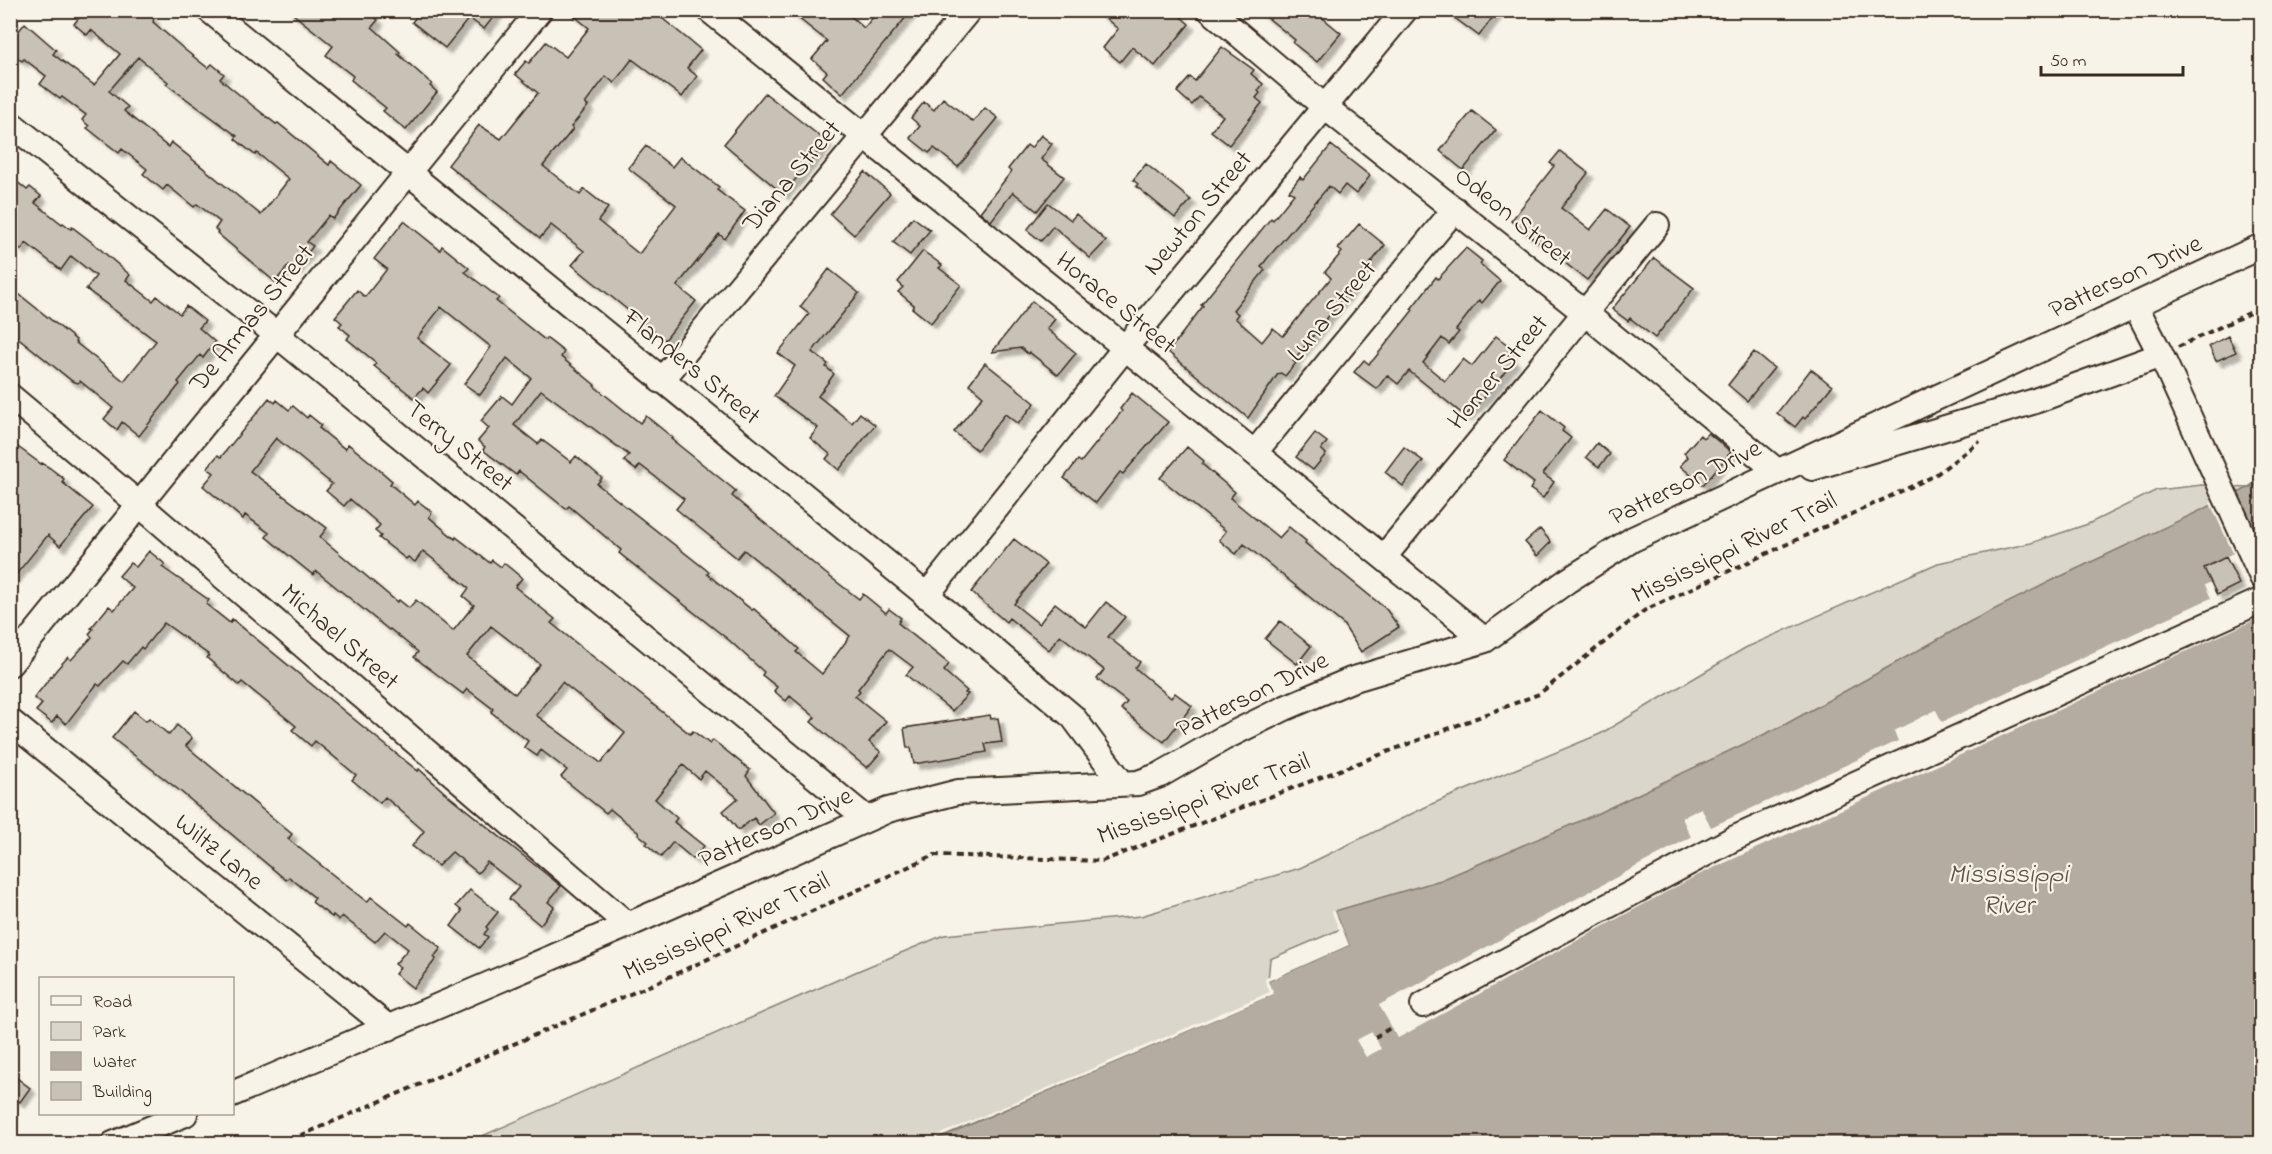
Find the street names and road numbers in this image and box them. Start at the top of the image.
street label: Diana Street [734,112,852,242]
street label: Newton Street [1135,143,1263,285]
street label: Odeon Street [1445,159,1579,278]
street label: Patterson Drive [2043,226,2209,330]
street label: De Armas Street [181,237,325,402]
street label: Horace Street [1046,243,1184,365]
street label: Luna Street [1279,252,1387,371]
street label: Flanders Street [613,300,768,436]
street label: Homer Street [1439,307,1559,439]
street label: Terry Street [397,392,521,503]
street label: Patterson Drive [1603,431,1769,537]
street label: Mississippi River Trail [1626,483,1844,615]
street label: Michael Street [271,576,407,701]
street label: Patterson Drive [1170,643,1336,749]
street label: Mississippi River Trail [1092,744,1316,856]
street label: Patterson Drive [693,778,859,880]
street label: Wiltz Lane [165,805,271,901]
street label: Mississippi River Trail [617,863,837,993]

